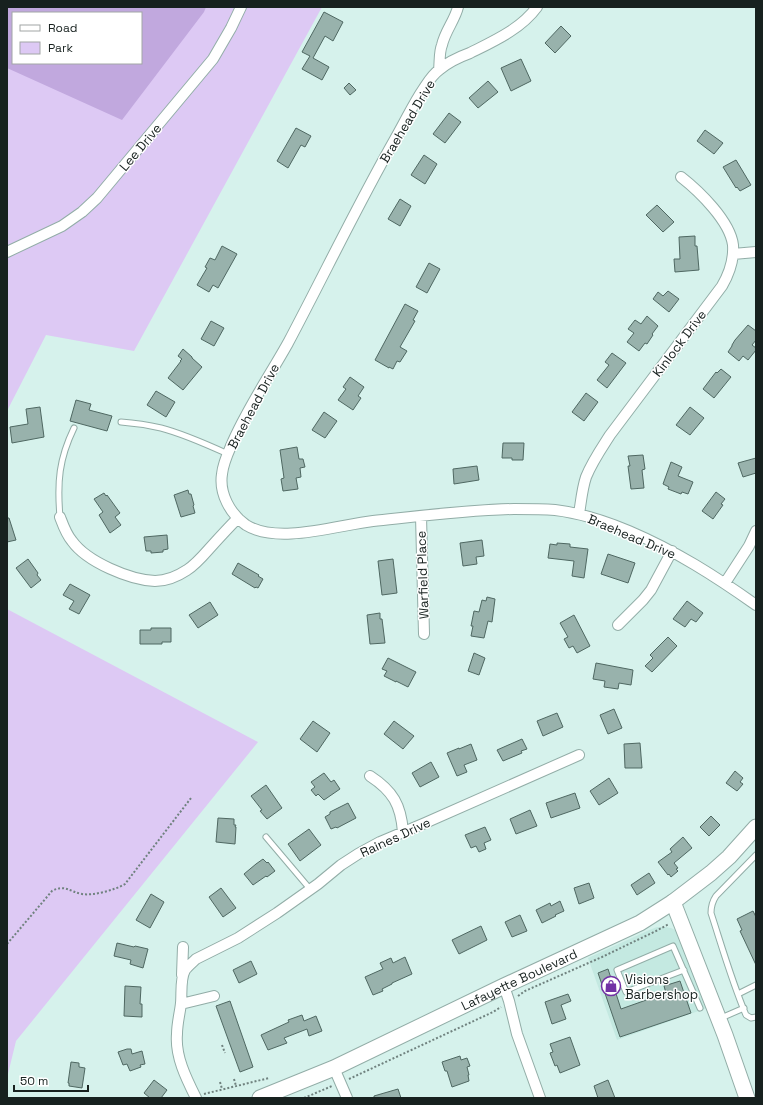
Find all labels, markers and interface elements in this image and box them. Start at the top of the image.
legend [12,12,142,64]
text: Road [48,20,77,36]
text: Park [48,40,73,56]
street label: Braehead Drive [376,77,439,166]
street label: Lee Drive [116,120,165,175]
street label: Kinlock Drive [649,306,710,380]
street label: Braehead Drive [224,361,283,452]
street label: Braehead Drive [585,510,678,563]
street label: Warfield Place [412,530,433,620]
street label: Raines Drive [357,814,433,861]
street label: Lafayette Boulevard [458,945,580,1014]
place label: Visions Barbershop [625,971,698,1003]
shop icon: Visions Barbershop [600,975,622,997]
scale bar [14,1067,88,1093]
text: 50 m [20,1073,48,1089]

